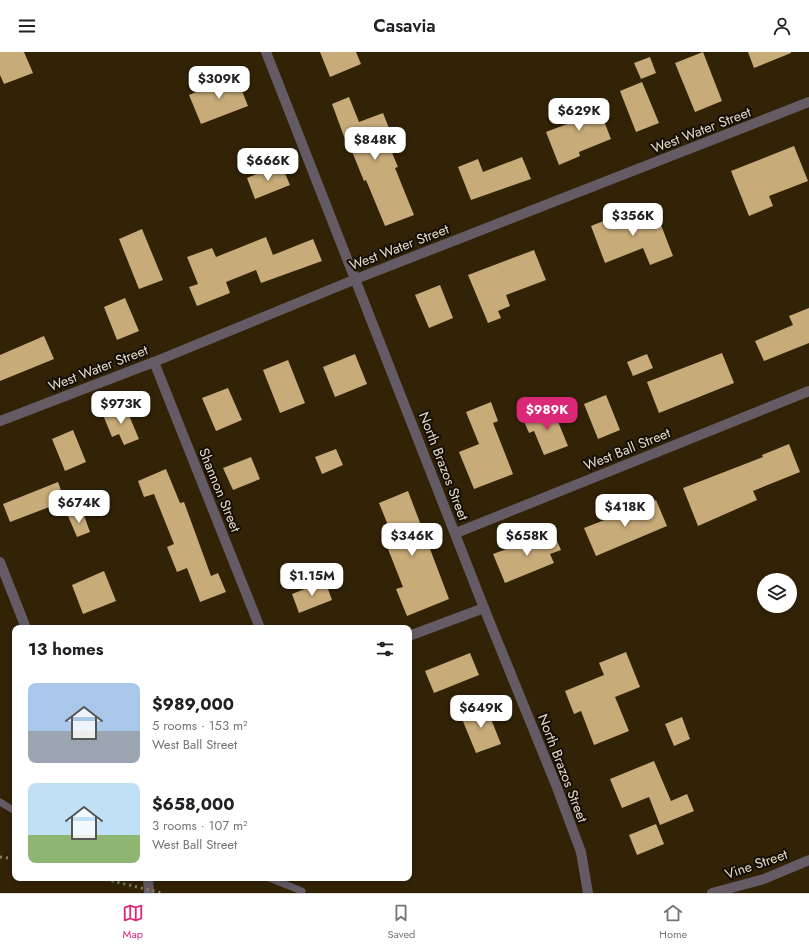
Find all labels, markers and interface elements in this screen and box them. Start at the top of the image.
text: Casavia [373,13,436,39]
icon: menu [16,15,38,37]
icon: person [771,15,793,37]
pin: $309K [191,66,247,100]
text: $309K [198,69,240,88]
pin: $629K [551,98,607,132]
text: $629K [557,101,601,120]
street label: West Water Street [648,102,754,158]
pin: $848K [347,127,403,161]
text: $848K [354,130,396,149]
pin: $666K [240,148,296,182]
text: $666K [246,151,290,170]
pin: $356K [605,203,661,237]
text: $356K [612,206,654,225]
street label: West Water Street [346,219,452,275]
street label: West Water Street [45,340,151,396]
pin: $973K [93,391,149,425]
text: $973K [100,394,142,413]
pin: $989K [519,397,575,431]
text: $989K [526,400,568,419]
street label: North Brazos Street [414,409,474,524]
street label: West Ball Street [581,422,674,475]
street label: Shannon Street [194,445,246,536]
pin: $674K [51,490,107,524]
text: $674K [58,493,100,512]
pin: $418K [597,494,653,528]
text: $418K [604,497,646,516]
pin: $346K [384,523,440,557]
pin: $658K [499,523,555,557]
text: $346K [390,526,434,545]
text: $658K [506,526,548,545]
pin: $1.15M [279,563,345,597]
text: $1.15M [289,566,335,585]
map controls [757,573,797,613]
button: layers [757,573,797,613]
text: 13 homes [28,637,103,661]
icon: filters [374,638,396,660]
text: $989,000 [152,692,234,716]
pin: $649K [453,695,509,729]
text: $649K [459,698,503,717]
icon: home [60,699,108,747]
street label: North Brazos Street [533,711,593,826]
text: 5 rooms · 153 m² [152,716,248,735]
text: West Ball Street [152,735,237,754]
text: $658,000 [152,792,235,816]
icon: home [60,799,108,847]
text: 3 rooms · 107 m² [152,816,248,835]
text: West Ball Street [152,835,237,854]
street label: Vine Street [722,844,791,884]
tab: Map [122,902,144,942]
tab: Saved [387,902,415,942]
tab: Home [659,902,687,942]

